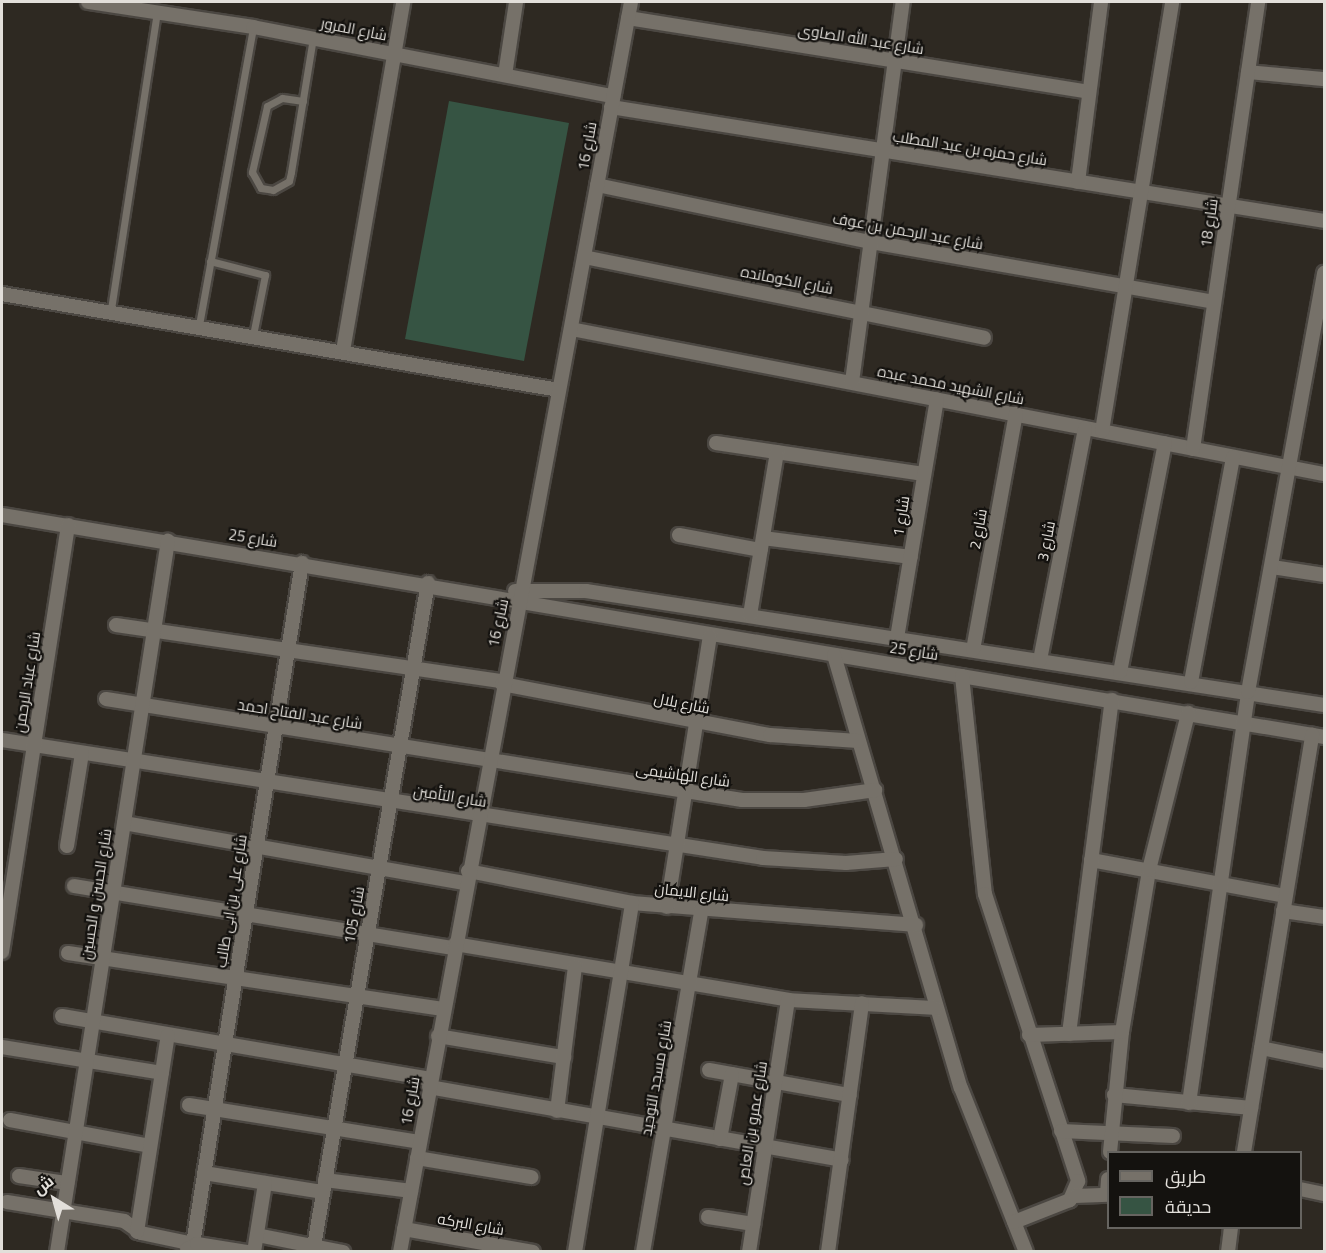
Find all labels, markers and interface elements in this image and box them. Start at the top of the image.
street label: شارع المرور [319,14,389,44]
street label: شارع عبد الله الصاوى [797,20,925,58]
street label: شارع 16 [574,120,600,172]
street label: شارع حمزه بن عبد المطلب [891,127,1049,169]
street label: شارع 18 [1197,197,1221,249]
street label: شارع عبد الرحمن بن عوف [831,209,985,253]
street label: شارع الكومانده [739,262,835,298]
street label: شارع الشهيد محمد عبده [876,362,1026,408]
street label: شارع 1 [889,494,913,538]
street label: شارع 2 [966,507,990,551]
street label: شارع 3 [1033,519,1059,563]
street label: شارع 25 [227,525,279,551]
street label: شارع 16 [484,597,512,649]
street label: شارع عباد الرحمن [10,630,44,734]
street label: شارع 25 [888,638,940,664]
street label: شارع بلال [653,689,711,717]
street label: شارع عبد الفتاح احمد [236,695,364,733]
street label: شارع الهاشيمى [635,759,731,791]
street label: شارع التأمين [412,781,488,811]
street label: شارع الحسن و الحسين [77,827,115,961]
street label: شارع على بن ابى طالب [212,833,250,969]
street label: شارع الايمان [654,879,730,905]
street label: شارع 105 [340,885,368,945]
street label: شارع مسجد التوحيد [637,1019,675,1137]
street label: شارع عمرو بن العاص [733,1060,771,1186]
street label: شارع 16 [397,1075,423,1127]
legend [1107,1151,1302,1229]
text: طريق [1165,1163,1206,1190]
north arrow [24,1169,84,1229]
text: ش [28,1169,59,1200]
text: حديقة [1165,1193,1211,1220]
street label: شارع البركه [436,1209,506,1239]

